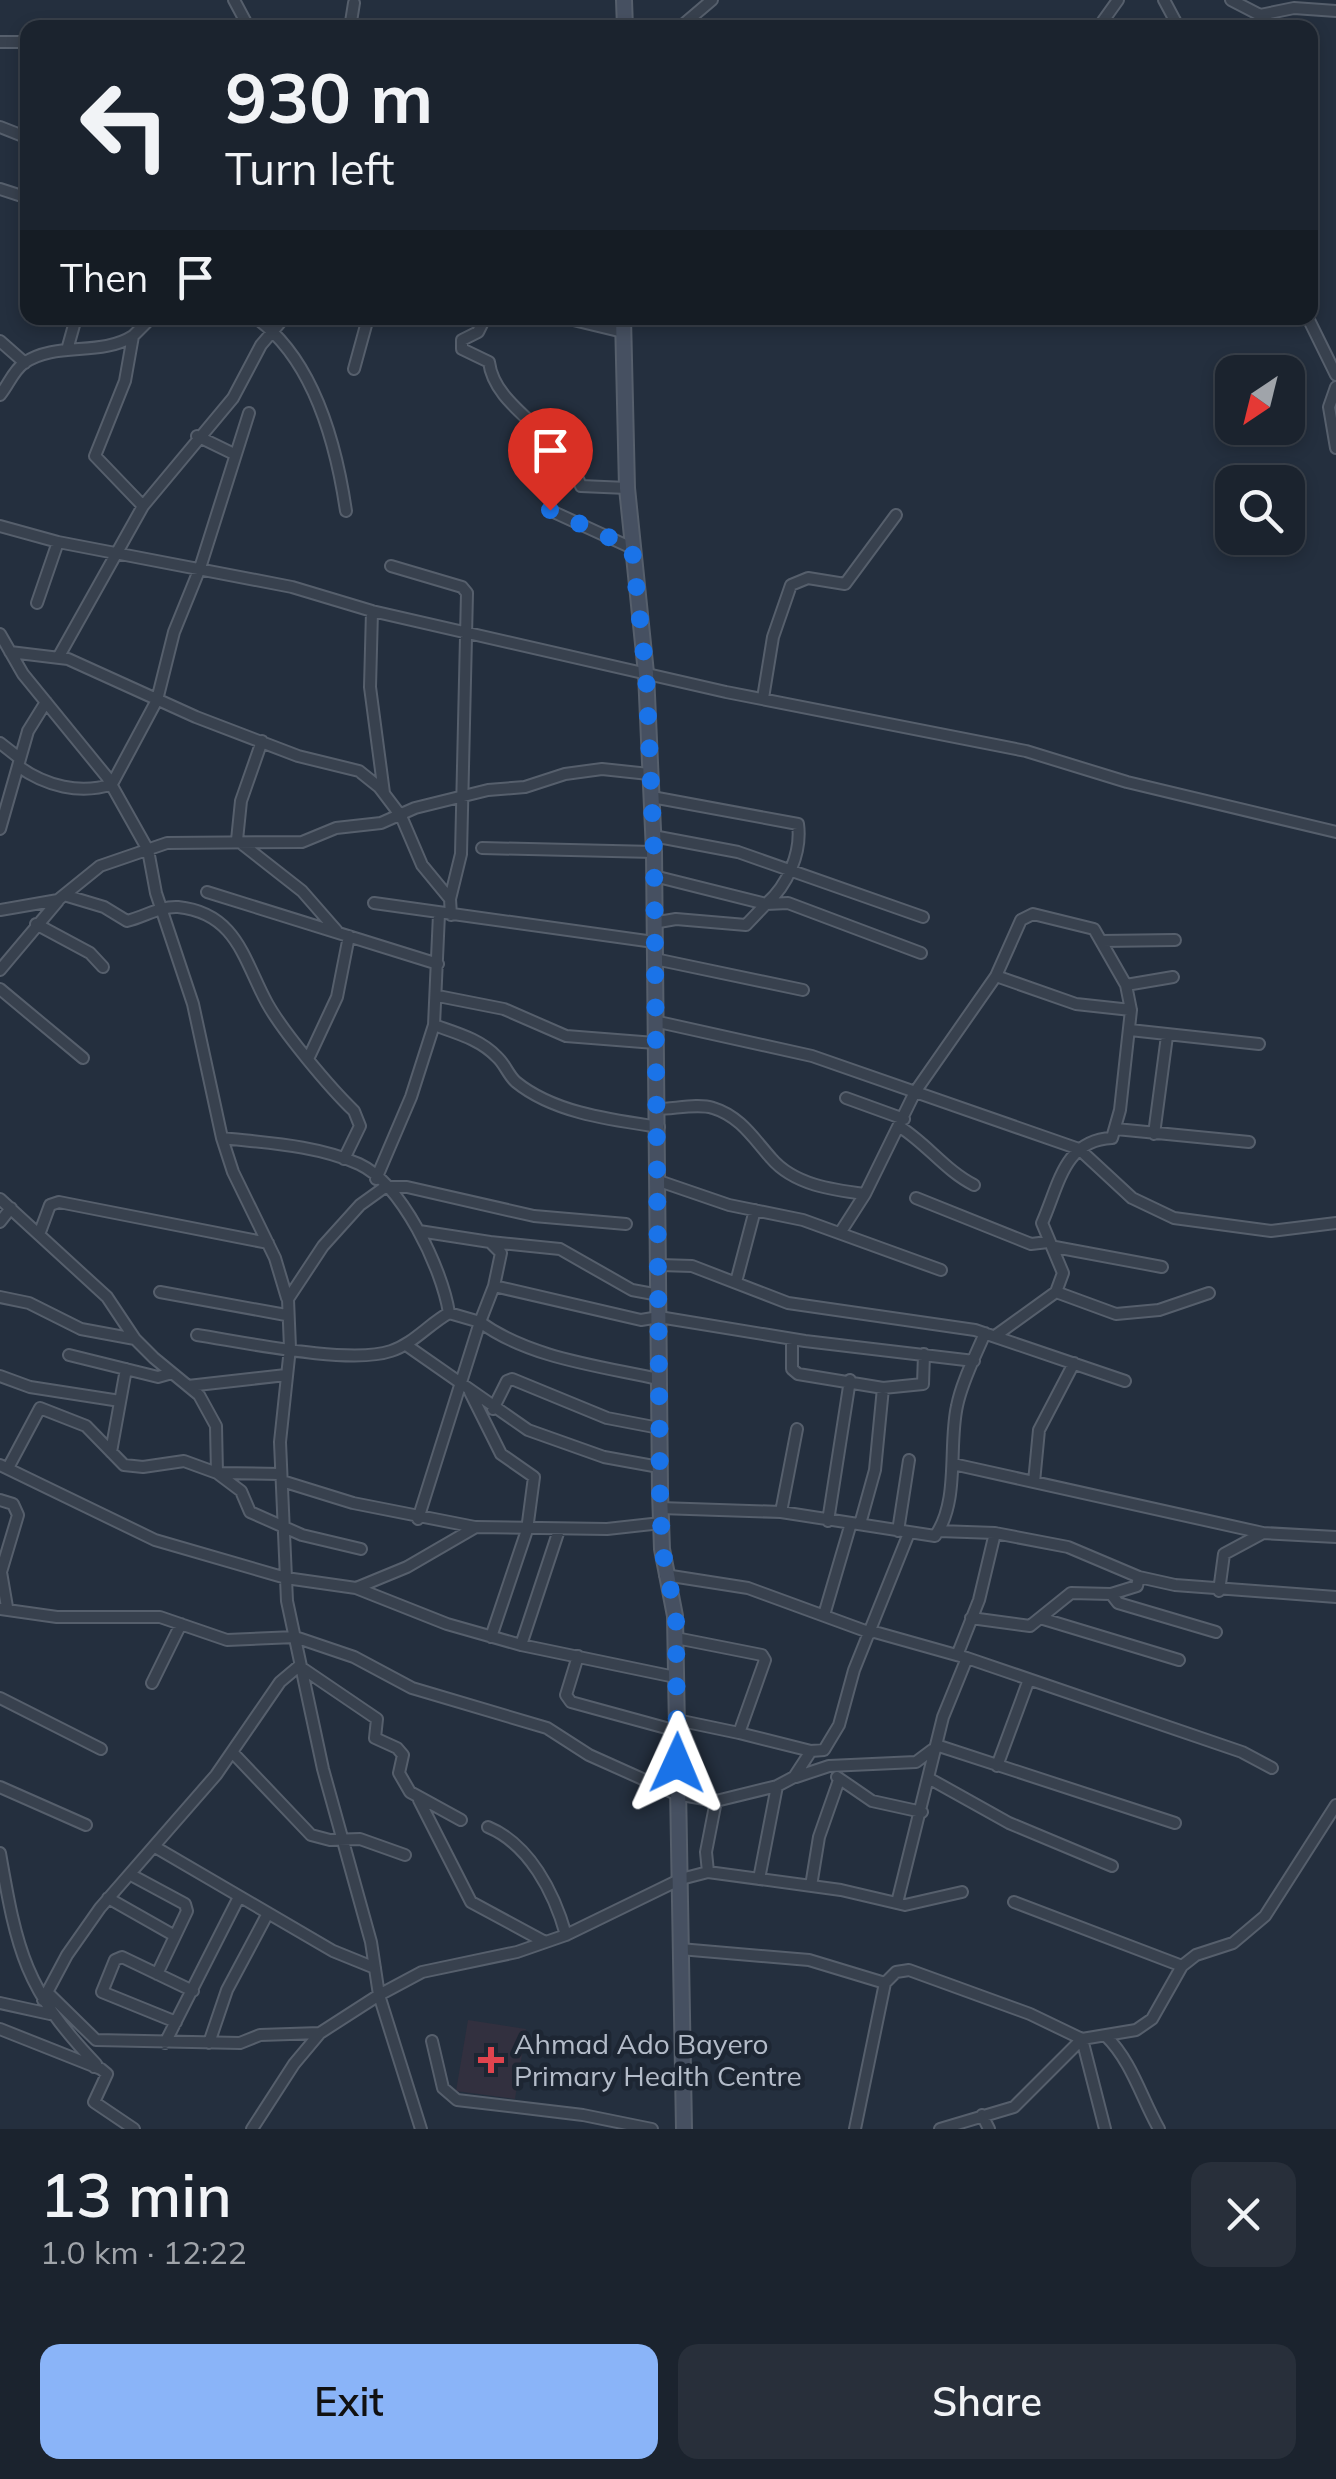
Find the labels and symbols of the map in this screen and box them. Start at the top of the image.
north arrow [1215,355,1305,445]
pin [508,408,593,511]
position arrow [625,1711,729,1815]
place label: Ahmad Ado Bayero Primary Health Centre [514,2026,802,2093]
marker: Ahmad Ado Bayero Primary Health Centre [478,2047,504,2073]

